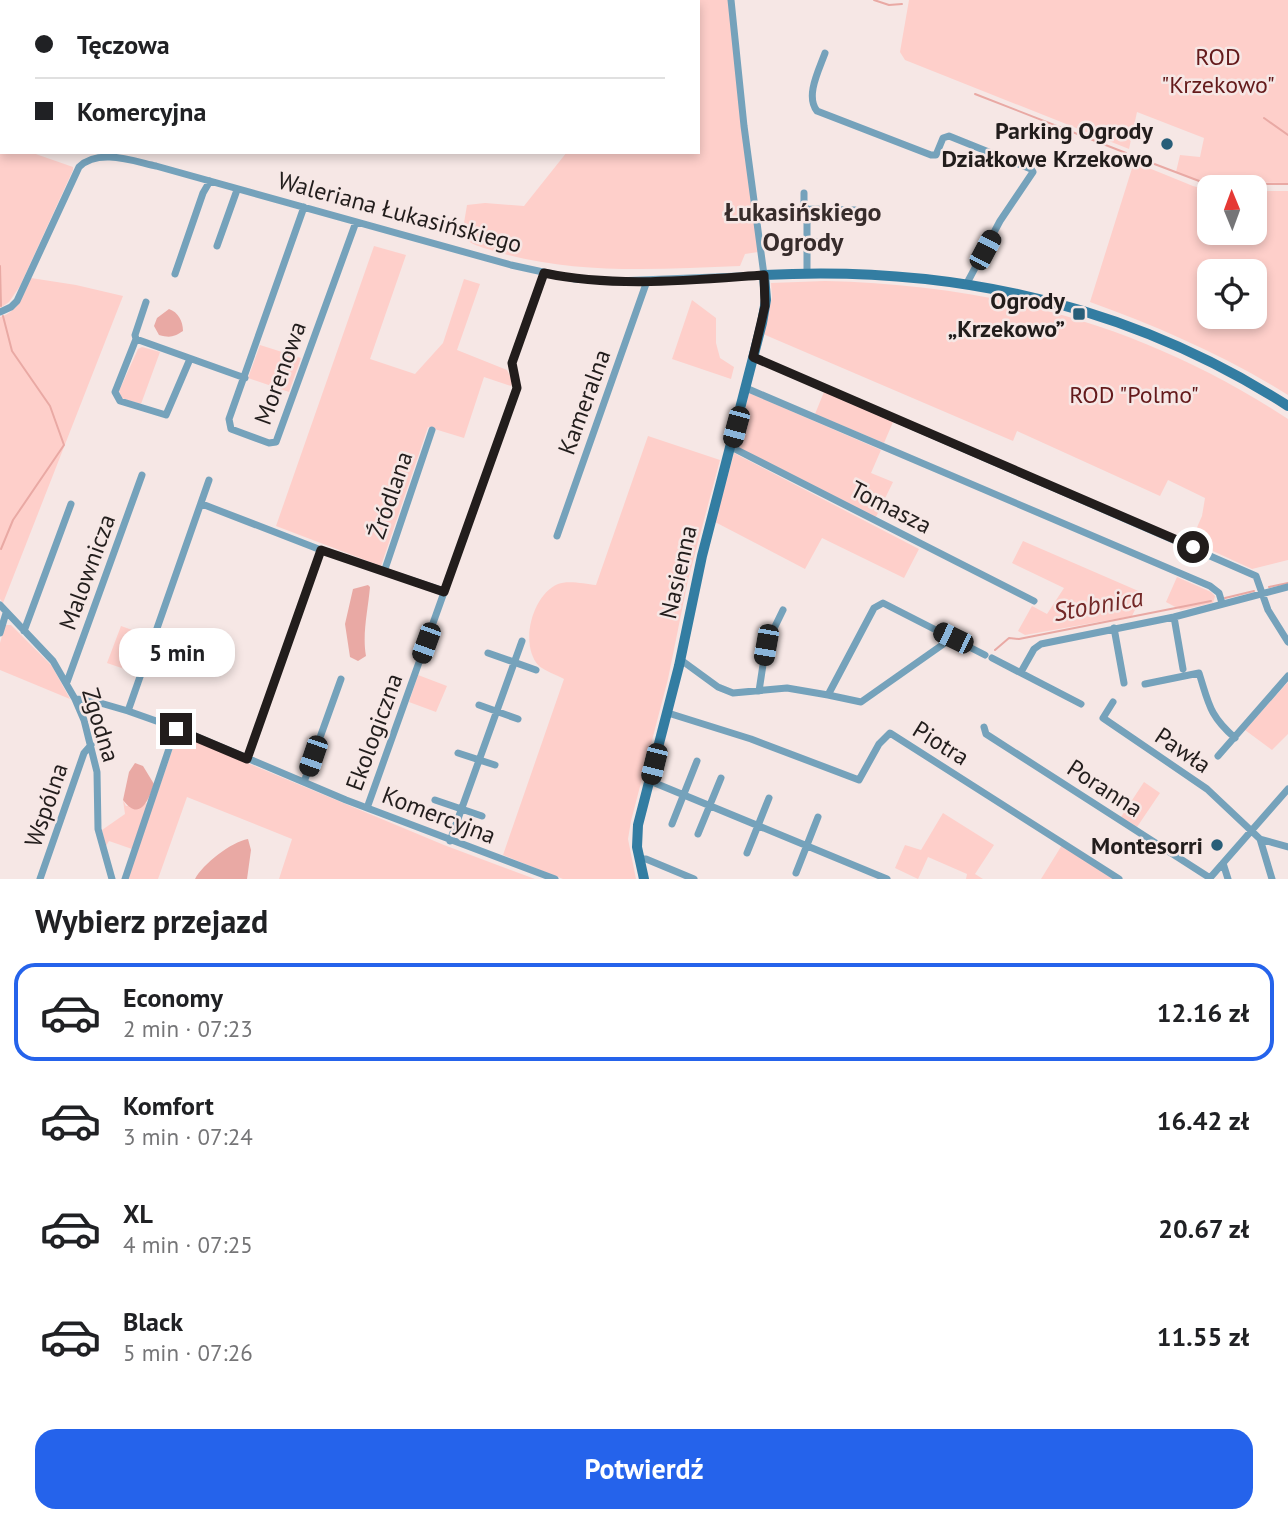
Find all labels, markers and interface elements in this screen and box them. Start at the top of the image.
text: Tęczowa [77,28,170,61]
park label: ROD "Krzekowo" [1161,41,1275,100]
text: Komercyjna [77,95,206,128]
place label: Parking Ogrody Działkowe Krzekowo [941,115,1154,174]
marker: Parking Ogrody Działkowe Krzekowo [1159,136,1175,152]
street label: Waleriana Łukasińskiego [274,164,526,260]
north arrow [1197,175,1267,245]
map controls [1197,175,1267,329]
district label: Łukasińskiego Ogrody [724,195,882,258]
car [966,227,1005,273]
button: locate [1197,259,1267,329]
place label: Ogrody „Krzekowo” [948,285,1066,344]
marker: Ogrody „Krzekowo” [1071,306,1087,322]
street label: Morenowa [247,317,313,429]
street label: Kameralna [551,345,617,459]
park label: ROD "Polmo" [1069,379,1199,410]
car [721,404,752,450]
street label: Źródlana [361,447,419,543]
street label: Tomasza [845,473,937,541]
street label: Malownicza [52,510,122,634]
street label: Nasienna [652,522,704,622]
route start [1177,531,1209,563]
water label: Stobnica [1050,580,1146,628]
car [930,619,977,657]
car [409,620,444,666]
car [753,622,780,668]
callout: 5 min [118,628,234,676]
text: 5 min [149,638,205,667]
street label: Ekologiczna [339,669,409,795]
street label: Zgodna [75,684,127,766]
route end [160,713,192,745]
street label: Piotra [907,714,975,772]
street label: Pawła [1149,720,1217,780]
car [297,733,330,779]
car [639,741,670,787]
street label: Poranna [1061,752,1149,824]
street label: Wspólna [17,759,75,851]
street label: Komercyjna [378,779,500,851]
place label: Montesorri [1091,830,1203,861]
marker: Montesorri [1209,837,1225,853]
text: Wybierz przejazd [35,900,268,942]
icon: car [39,981,102,1044]
text: Economy [123,981,223,1014]
text: 12.16 zł [1157,996,1249,1029]
text: 2 min · 07:23 [123,1014,253,1043]
icon: car [39,1089,102,1152]
text: Komfort [123,1089,214,1122]
text: 16.42 zł [1157,1104,1249,1137]
text: 3 min · 07:24 [123,1122,253,1151]
icon: car [39,1197,102,1260]
text: XL [123,1197,153,1230]
text: 20.67 zł [1158,1212,1249,1245]
text: 4 min · 07:25 [123,1230,253,1259]
icon: car [39,1305,102,1368]
text: Black [123,1305,183,1338]
text: 11.55 zł [1157,1320,1249,1353]
text: 5 min · 07:26 [123,1338,253,1367]
button: Potwierdź [35,1429,1253,1509]

